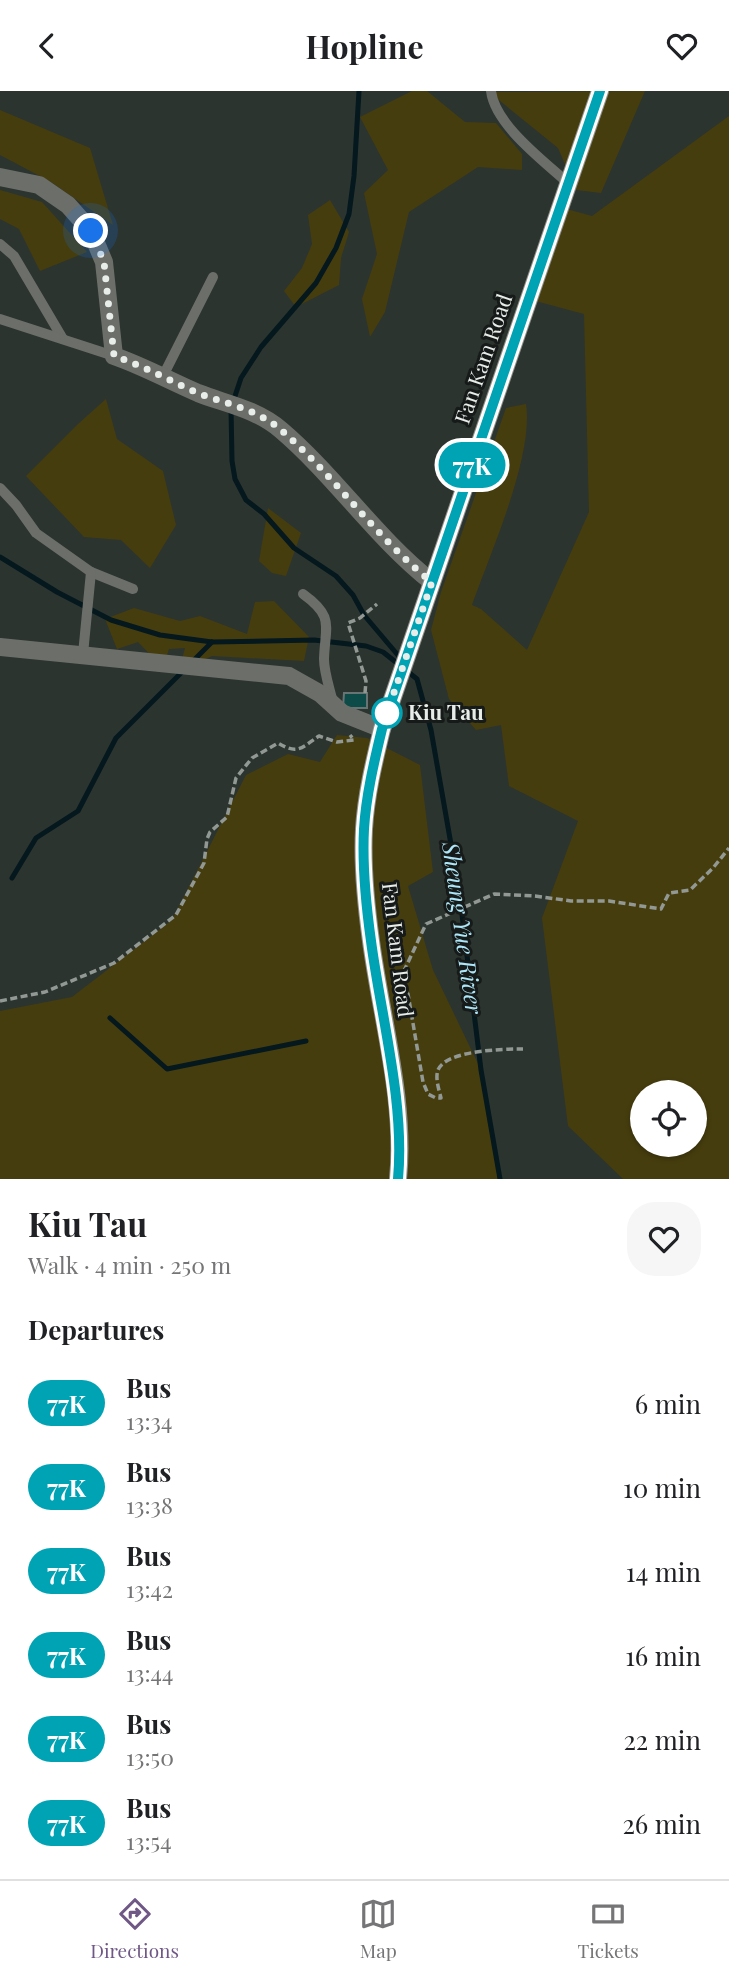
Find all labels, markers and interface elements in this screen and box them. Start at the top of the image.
text: Hopline [305,24,424,67]
icon: back [28,27,66,65]
icon: heart [663,27,701,65]
your location [73,213,108,248]
street label: Fan Kam Road [447,290,517,427]
line badge: 77K [432,442,512,488]
text: 77K [453,449,491,481]
place label: Kiu Tau [408,697,484,725]
marker: Kiu Tau [372,698,402,728]
water label: Sheung Yue River [436,839,491,1017]
street label: Fan Kam Road [377,881,421,1019]
map controls [630,1080,707,1157]
button: locate [630,1080,707,1157]
text: Kiu Tau [28,1201,147,1245]
button: heart [627,1202,701,1276]
text: Walk · 4 min · 250 m [28,1249,231,1280]
text: Departures [28,1312,164,1347]
text: Bus [126,1370,171,1405]
text: 6 min [635,1386,701,1421]
text: 77K [47,1387,86,1419]
text: 13:34 [126,1405,172,1436]
text: Bus [126,1454,171,1489]
text: 10 min [623,1470,701,1505]
text: 77K [47,1471,86,1503]
text: 13:38 [126,1489,173,1520]
text: Bus [126,1538,171,1573]
text: 14 min [626,1554,701,1589]
text: 77K [47,1555,86,1587]
text: 13:42 [126,1573,173,1604]
text: Bus [126,1622,171,1657]
text: 16 min [625,1638,701,1673]
text: 77K [47,1639,86,1671]
text: 13:44 [126,1657,173,1688]
text: Bus [126,1706,171,1741]
text: 22 min [623,1722,701,1757]
text: 77K [47,1723,86,1755]
text: 13:50 [126,1741,174,1772]
text: Bus [126,1790,171,1825]
text: 26 min [622,1806,701,1841]
text: 77K [47,1807,86,1839]
text: 13:54 [126,1825,172,1856]
tab: Directions [90,1895,179,1963]
tab: Map [359,1895,397,1963]
tab: Tickets [577,1895,639,1963]

